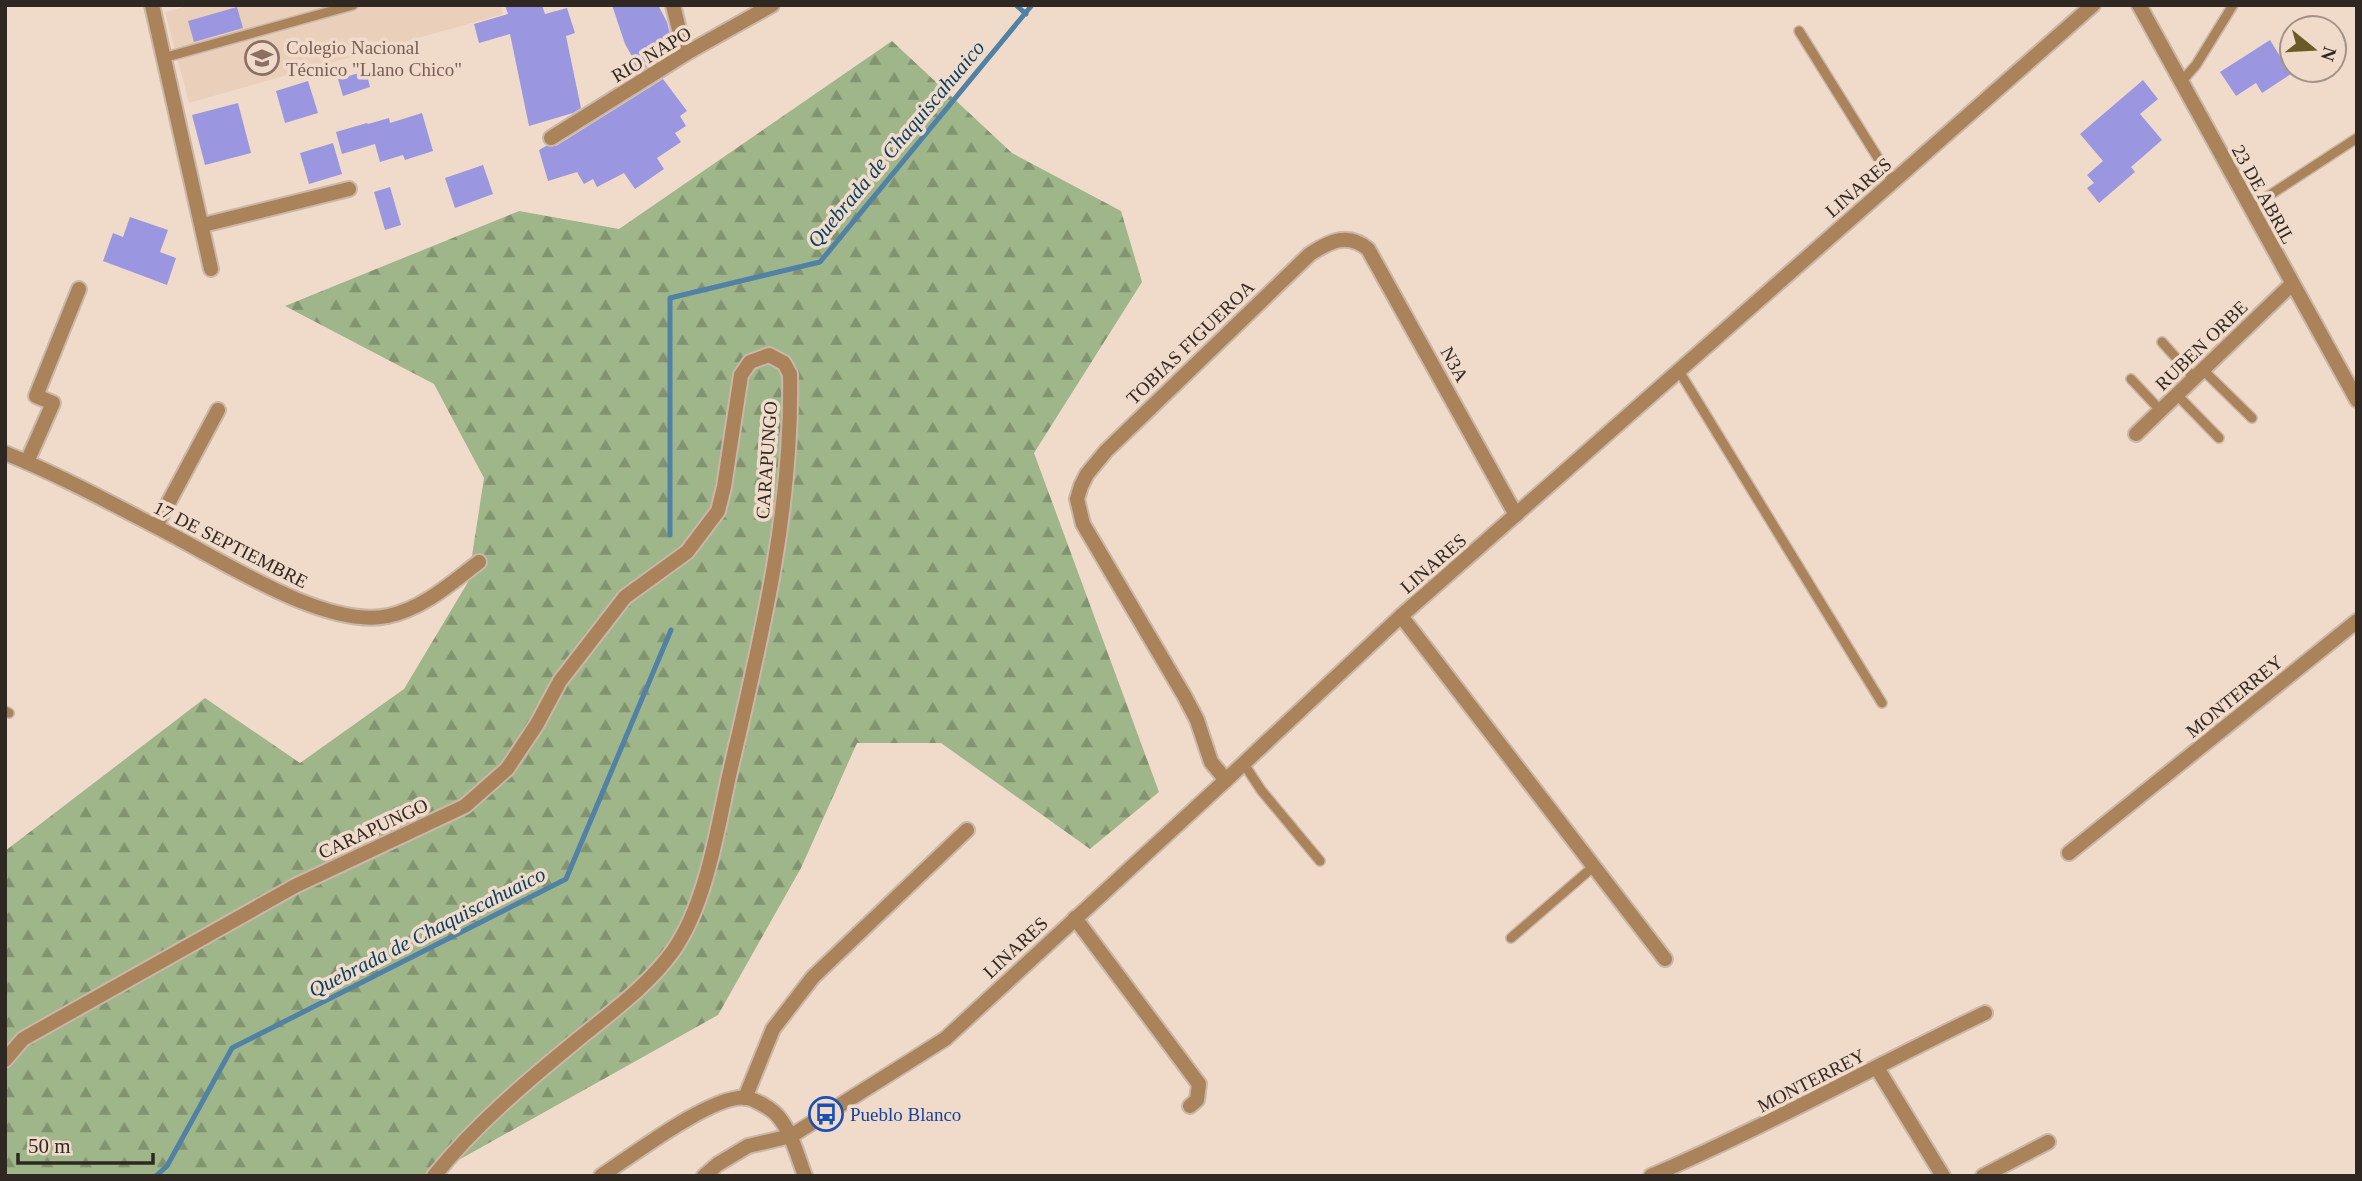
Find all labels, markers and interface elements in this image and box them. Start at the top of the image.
north arrow [2278,14,2348,84]
street label: RIO NAPO [608,22,695,86]
water label: Quebrada de Chaquiscahuaico [802,36,990,252]
place label: Colegio Nacional Técnico "Llano Chico" [286,37,462,80]
school or university icon: Colegio Nacional Técnico "Llano Chico" [243,39,281,77]
text: N [2317,44,2341,64]
street label: 23 DE ABRIL [2228,141,2299,247]
street label: LINARES [1821,153,1895,222]
street label: TOBIAS FIGUEROA [1122,276,1259,409]
street label: RUBEN ORBE [2151,296,2252,395]
street label: N3A [1436,343,1473,386]
street label: CARAPUNGO [752,400,781,520]
street label: 17 DE SEPTIEMBRE [150,497,311,592]
street label: LINARES [1396,529,1470,598]
street label: MONTERREY [2182,651,2287,742]
street label: CARAPUNGO [315,794,431,863]
water label: Quebrada de Chaquiscahuaico [305,862,549,1002]
street label: LINARES [979,912,1052,982]
street label: MONTERREY [1754,1044,1869,1117]
bus stop icon: Pueblo Blanco [807,1095,845,1133]
place label: Pueblo Blanco [850,1104,961,1125]
scale bar [18,1122,152,1166]
text: 50 m [28,1134,71,1158]

